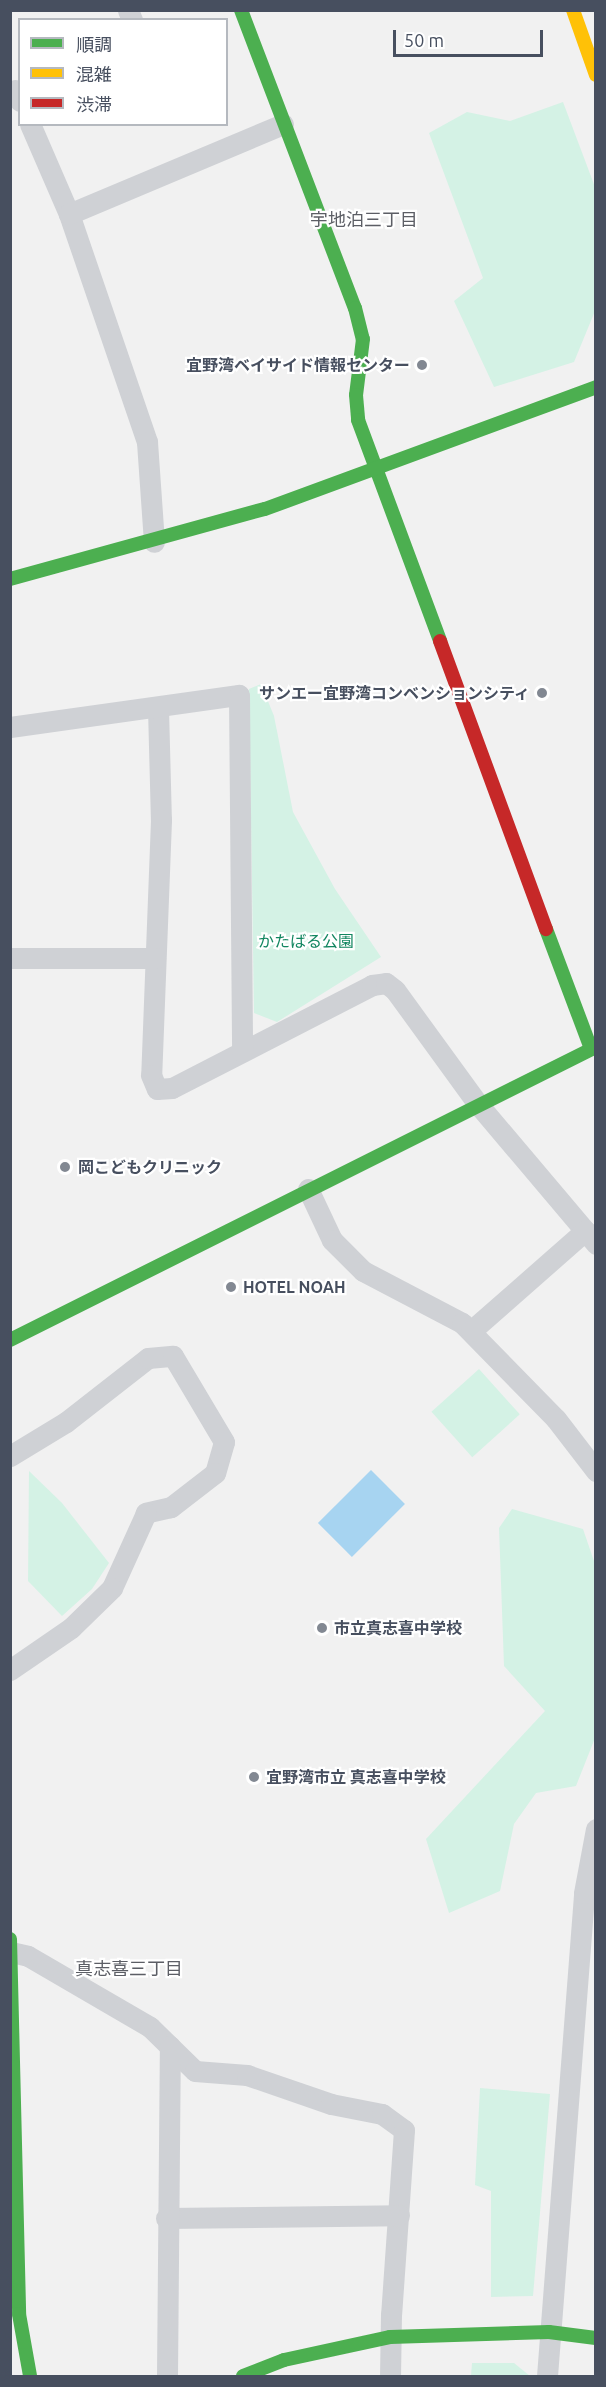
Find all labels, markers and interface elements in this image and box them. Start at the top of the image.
legend [18,18,228,126]
scale bar [396,18,546,56]
text: 50 m [404,30,444,50]
text: 順調 [76,34,112,54]
text: 混雑 [76,64,112,84]
text: 渋滞 [76,94,112,114]
district label: 宇地泊三丁目 [310,208,418,230]
place label: 宜野湾ベイサイド情報センター [186,355,410,375]
marker: 宜野湾ベイサイド情報センター [415,358,429,372]
place label: サンエー宜野湾コンベンションシティ [258,683,530,703]
marker: サンエー宜野湾コンベンションシティ [535,686,549,700]
park label: かたばる公園 [258,931,354,951]
place label: 岡こどもクリニック [78,1157,222,1177]
marker: 岡こどもクリニック [56,1158,74,1176]
place label: HOTEL NOAH [243,1277,346,1297]
marker: HOTEL NOAH [224,1280,238,1294]
place label: 市立真志喜中学校 [334,1618,462,1638]
marker: 市立真志喜中学校 [315,1621,329,1635]
place label: 宜野湾市立 真志喜中学校 [266,1767,446,1787]
marker: 宜野湾市立 真志喜中学校 [247,1770,261,1784]
district label: 真志喜三丁目 [75,1957,183,1979]

